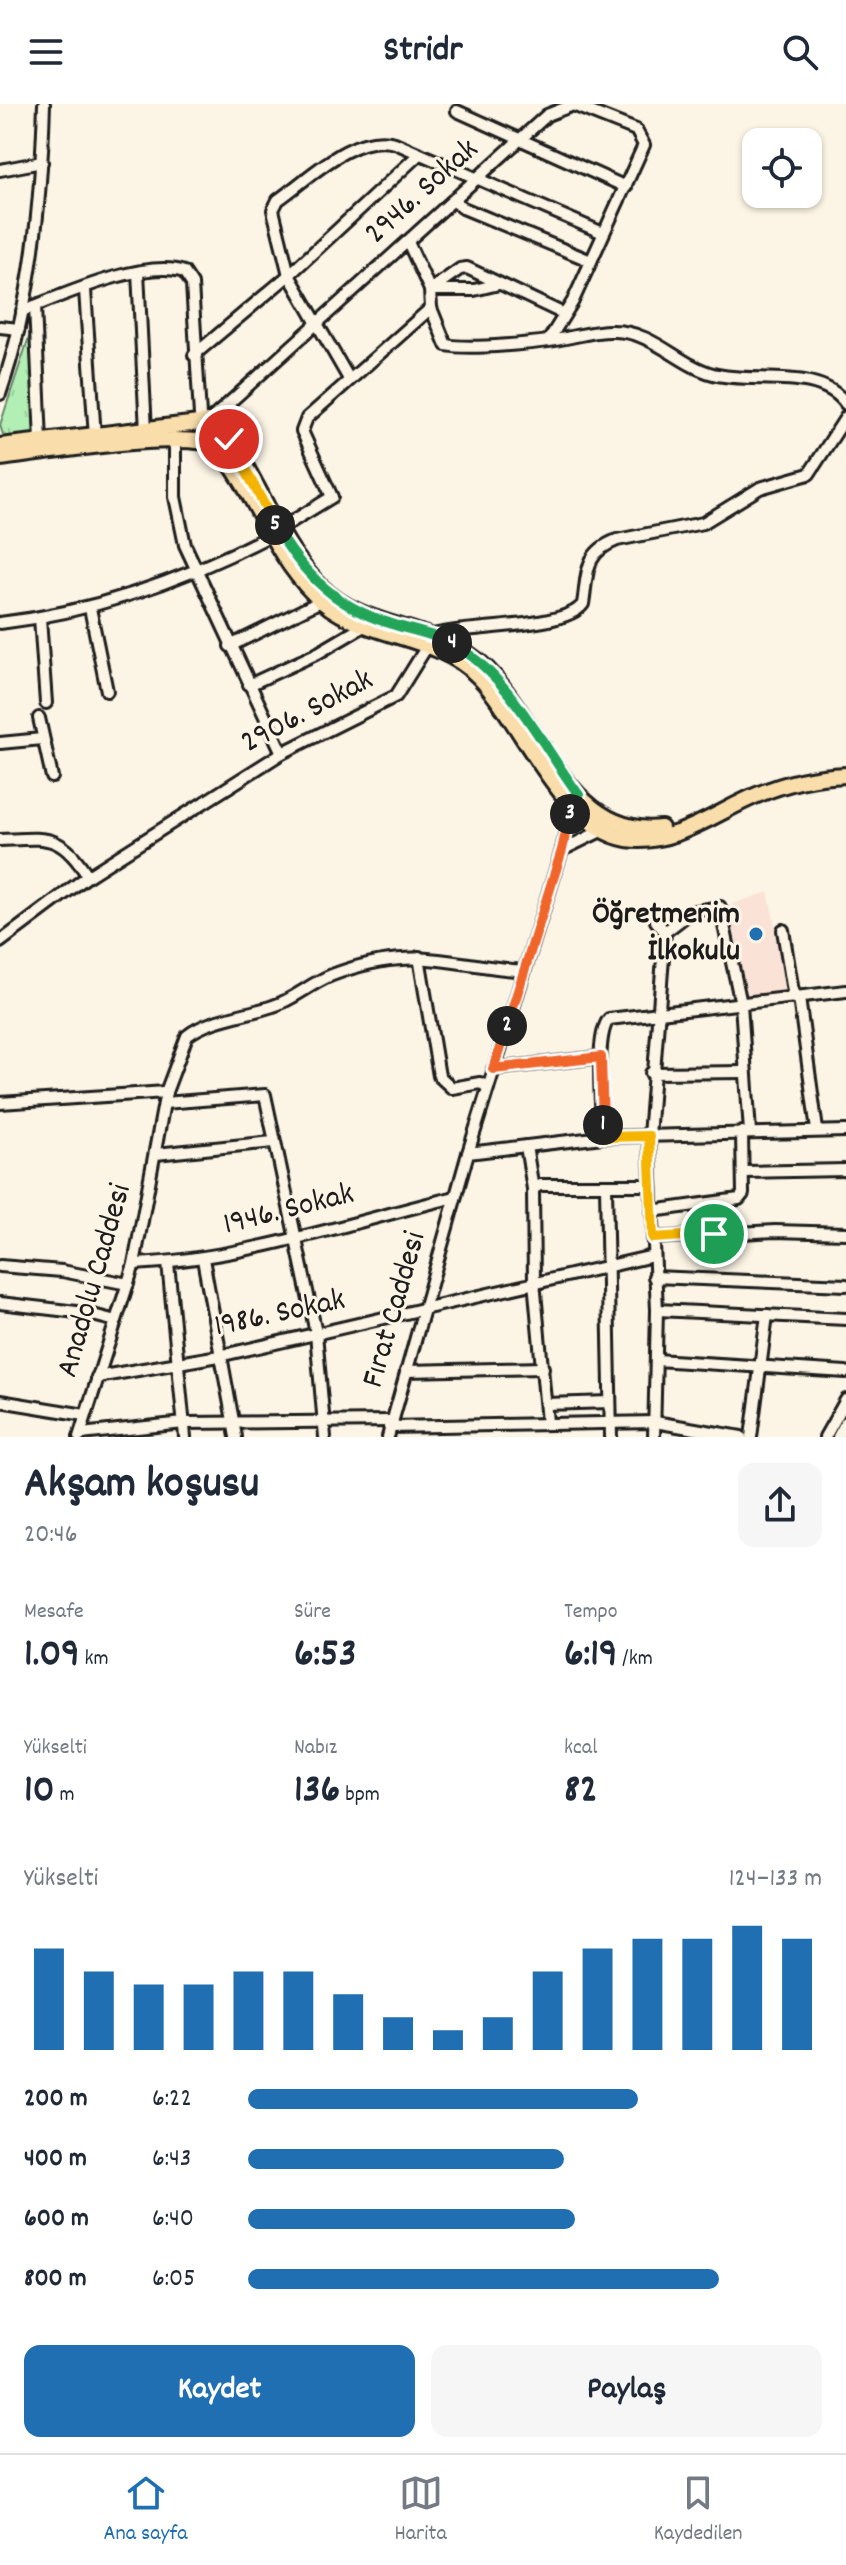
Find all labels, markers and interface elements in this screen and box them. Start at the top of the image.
text: Stridr [383,26,463,78]
icon: menu [24,30,68,74]
icon: search [778,30,822,74]
map controls [742,128,822,208]
button: locate [742,128,822,208]
street label: 2946. Sokak [356,129,490,257]
pin [195,405,263,473]
icon: check [207,417,251,461]
pin: 5 [255,505,295,545]
text: 5 [270,509,280,540]
pin: 4 [432,623,472,663]
text: 4 [447,627,457,658]
street label: 2906. Sokak [234,659,382,767]
pin: 3 [550,794,590,834]
text: 3 [565,798,575,829]
place label: Öğretmenim İlkokulu [592,893,740,976]
marker: Öğretmenim İlkokulu [747,925,765,943]
pin: 2 [487,1006,527,1046]
text: 2 [502,1010,512,1041]
pin: 1 [583,1105,623,1145]
text: 1 [601,1109,605,1140]
street label: 1946. Sokak [219,1173,359,1249]
street label: Anadolu Caddesi [46,1179,146,1383]
pin [680,1200,748,1268]
icon: arrive [692,1212,736,1256]
street label: Fırat Caddesi [352,1226,440,1393]
street label: 1986. Sokak [210,1279,350,1351]
text: Akşam koşusu [24,1455,259,1518]
button: share [738,1463,822,1547]
text: 20:46 [24,1517,77,1554]
text: Mesafe [24,1597,84,1628]
text: Süre [294,1597,331,1628]
text: Tempo [564,1597,618,1628]
text: 1.09 [24,1628,80,1685]
text: 6:53 [294,1628,357,1685]
text: 6:19 [564,1628,617,1685]
text: km [80,1644,109,1675]
text: /km [617,1644,653,1675]
text: Yükselti [24,1733,87,1764]
text: Nabız [294,1733,337,1764]
text: kcal [564,1733,597,1764]
text: 10 [24,1764,55,1821]
text: 136 [294,1764,340,1821]
text: 82 [564,1764,598,1821]
text: m [55,1780,75,1811]
text: bpm [340,1780,380,1811]
text: Yükselti [24,1861,98,1898]
text: 124–133 m [729,1861,822,1898]
text: 200 m [24,2081,88,2118]
text: 6:22 [152,2081,192,2118]
text: 400 m [24,2141,87,2178]
text: 6:43 [152,2141,191,2178]
text: 600 m [24,2201,89,2238]
text: 6:40 [152,2201,194,2238]
text: 800 m [24,2261,87,2298]
text: 6:05 [152,2261,195,2298]
button: Kaydet [24,2345,415,2437]
button: Paylaş [431,2345,822,2437]
tab: Ana sayfa [103,2471,188,2550]
tab: Harita [395,2471,447,2550]
tab: Kaydedilen [654,2471,743,2550]

